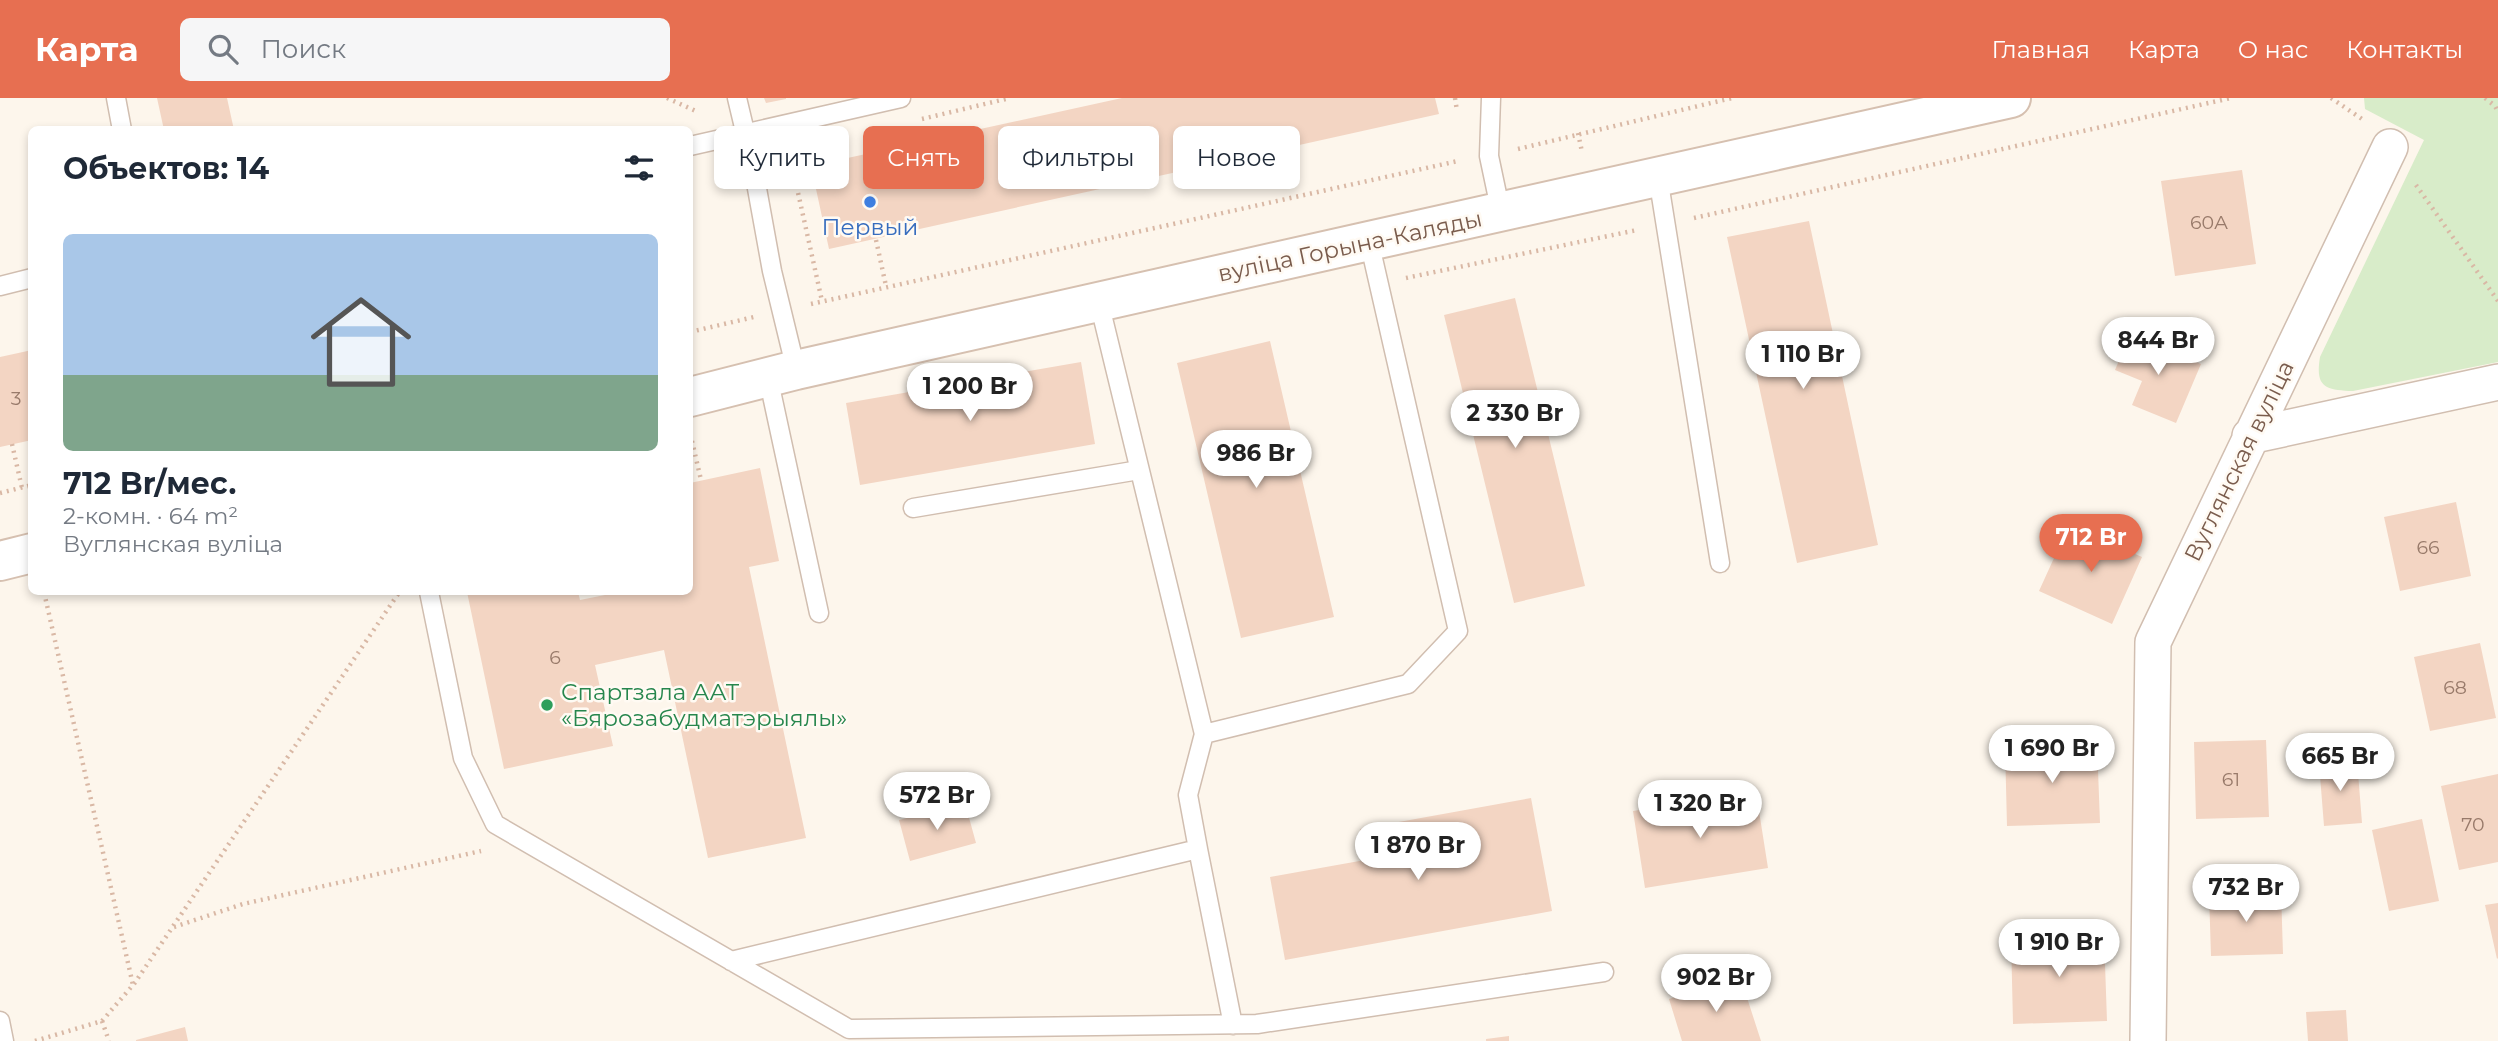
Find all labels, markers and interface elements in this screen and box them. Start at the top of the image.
search box [180,18,670,81]
text: Карта [35,29,138,69]
icon: search [204,30,242,68]
text: Поиск [260,33,346,65]
text: Главная [1992,35,2090,64]
text: Карта [2128,35,2200,64]
text: О нас [2238,35,2308,64]
text: Контакты [2346,35,2463,64]
chip: Купить [714,126,849,189]
chip: Снять [863,126,984,189]
chip: Фильтры [998,126,1159,189]
chip: Новое [1173,126,1300,189]
icon: filters [620,149,658,187]
text: Объектов: 14 [63,150,269,187]
marker: Первый [862,194,878,210]
street label: вуліца Горына-Каляды [1215,204,1485,288]
house number: 60А [2190,211,2228,234]
place label: Первый [822,213,918,241]
icon: home [298,279,424,405]
pin: 844 Br [2101,317,2215,377]
text: 844 Br [2118,326,2198,354]
pin: 1 110 Br [1731,331,1875,391]
text: 1 110 Br [1761,340,1845,368]
street label: Вуглянская вуліца [2178,356,2300,566]
pin: 1 200 Br [898,364,1042,423]
text: 1 200 Br [923,372,1017,400]
house number: 3 [11,387,21,410]
pin: 2 330 Br [1443,390,1587,450]
text: 2 330 Br [1467,399,1563,427]
pin: 986 Br [1199,430,1313,490]
text: 986 Br [1217,439,1295,467]
text: 712 Br/мес. [63,465,236,502]
text: 2-комн. · 64 m² [63,502,238,530]
pin: 712 Br [2034,514,2148,574]
text: 712 Br [2055,523,2127,551]
text: Вуглянская вуліца [63,530,283,558]
house number: 66 [2416,536,2440,559]
house number: 6 [549,646,561,669]
house number: 68 [2443,676,2467,699]
place label: Спартзала ААТ «Бярозабудматэрыялы» [561,678,847,732]
marker: Спартзала ААТ «Бярозабудматэрыялы» [539,697,555,713]
pin: 1 690 Br [1980,726,2124,785]
text: 1 690 Br [2005,734,2099,762]
pin: 665 Br [2283,734,2397,793]
text: 665 Br [2301,742,2379,770]
house number: 61 [2222,768,2240,791]
pin: 572 Br [880,772,994,832]
pin: 1 320 Br [1628,780,1772,840]
text: 572 Br [899,781,975,809]
text: 1 320 Br [1654,789,1746,817]
house number: 70 [2461,813,2485,836]
pin: 1 870 Br [1346,822,1490,882]
text: 1 870 Br [1371,831,1465,859]
pin: 732 Br [2189,864,2303,924]
text: 732 Br [2208,873,2284,901]
pin: 1 910 Br [1987,920,2131,979]
text: 1 910 Br [2015,928,2103,956]
pin: 902 Br [1659,954,1773,1014]
text: 902 Br [1677,963,1755,991]

